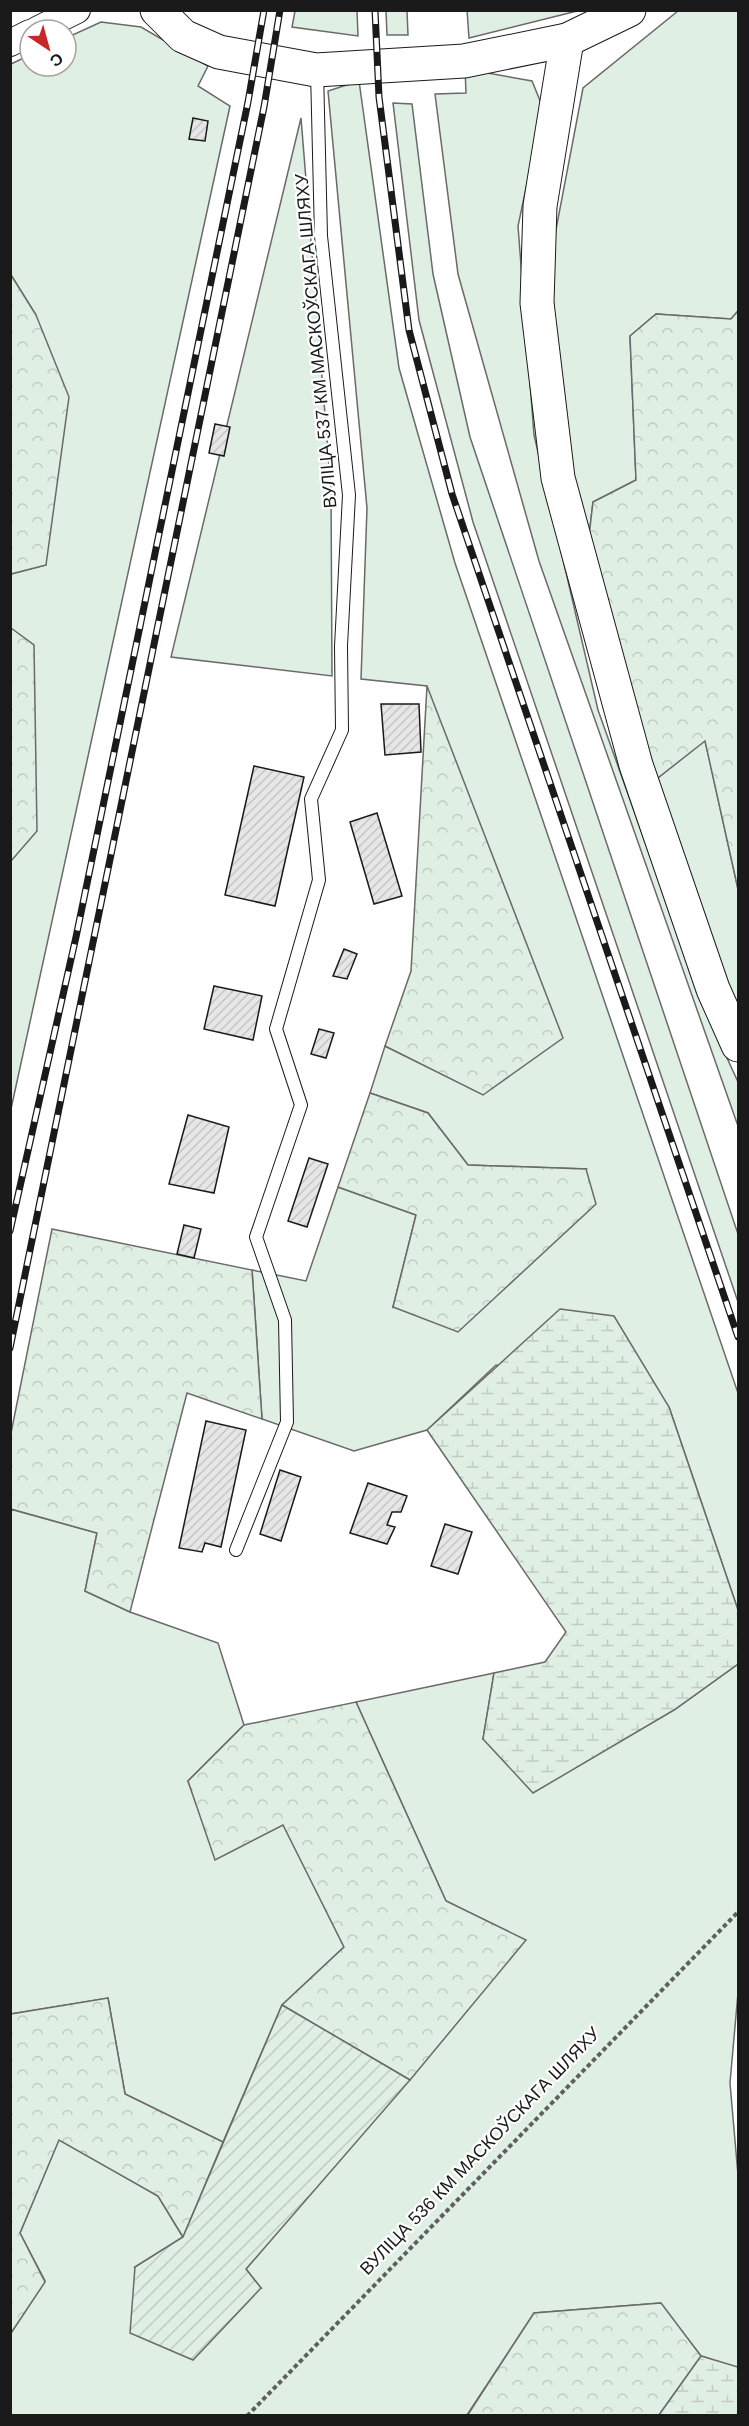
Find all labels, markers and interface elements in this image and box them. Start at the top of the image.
north arrow [18,18,78,78]
text: С [46,49,66,70]
street label: ВУЛІЦА 537 КМ МАСКОЎСКАГА ШЛЯХУ [290,172,341,509]
street label: ВУЛІЦА 536 КМ МАСКОЎСКАГА ШЛЯХУ [355,2022,604,2279]

